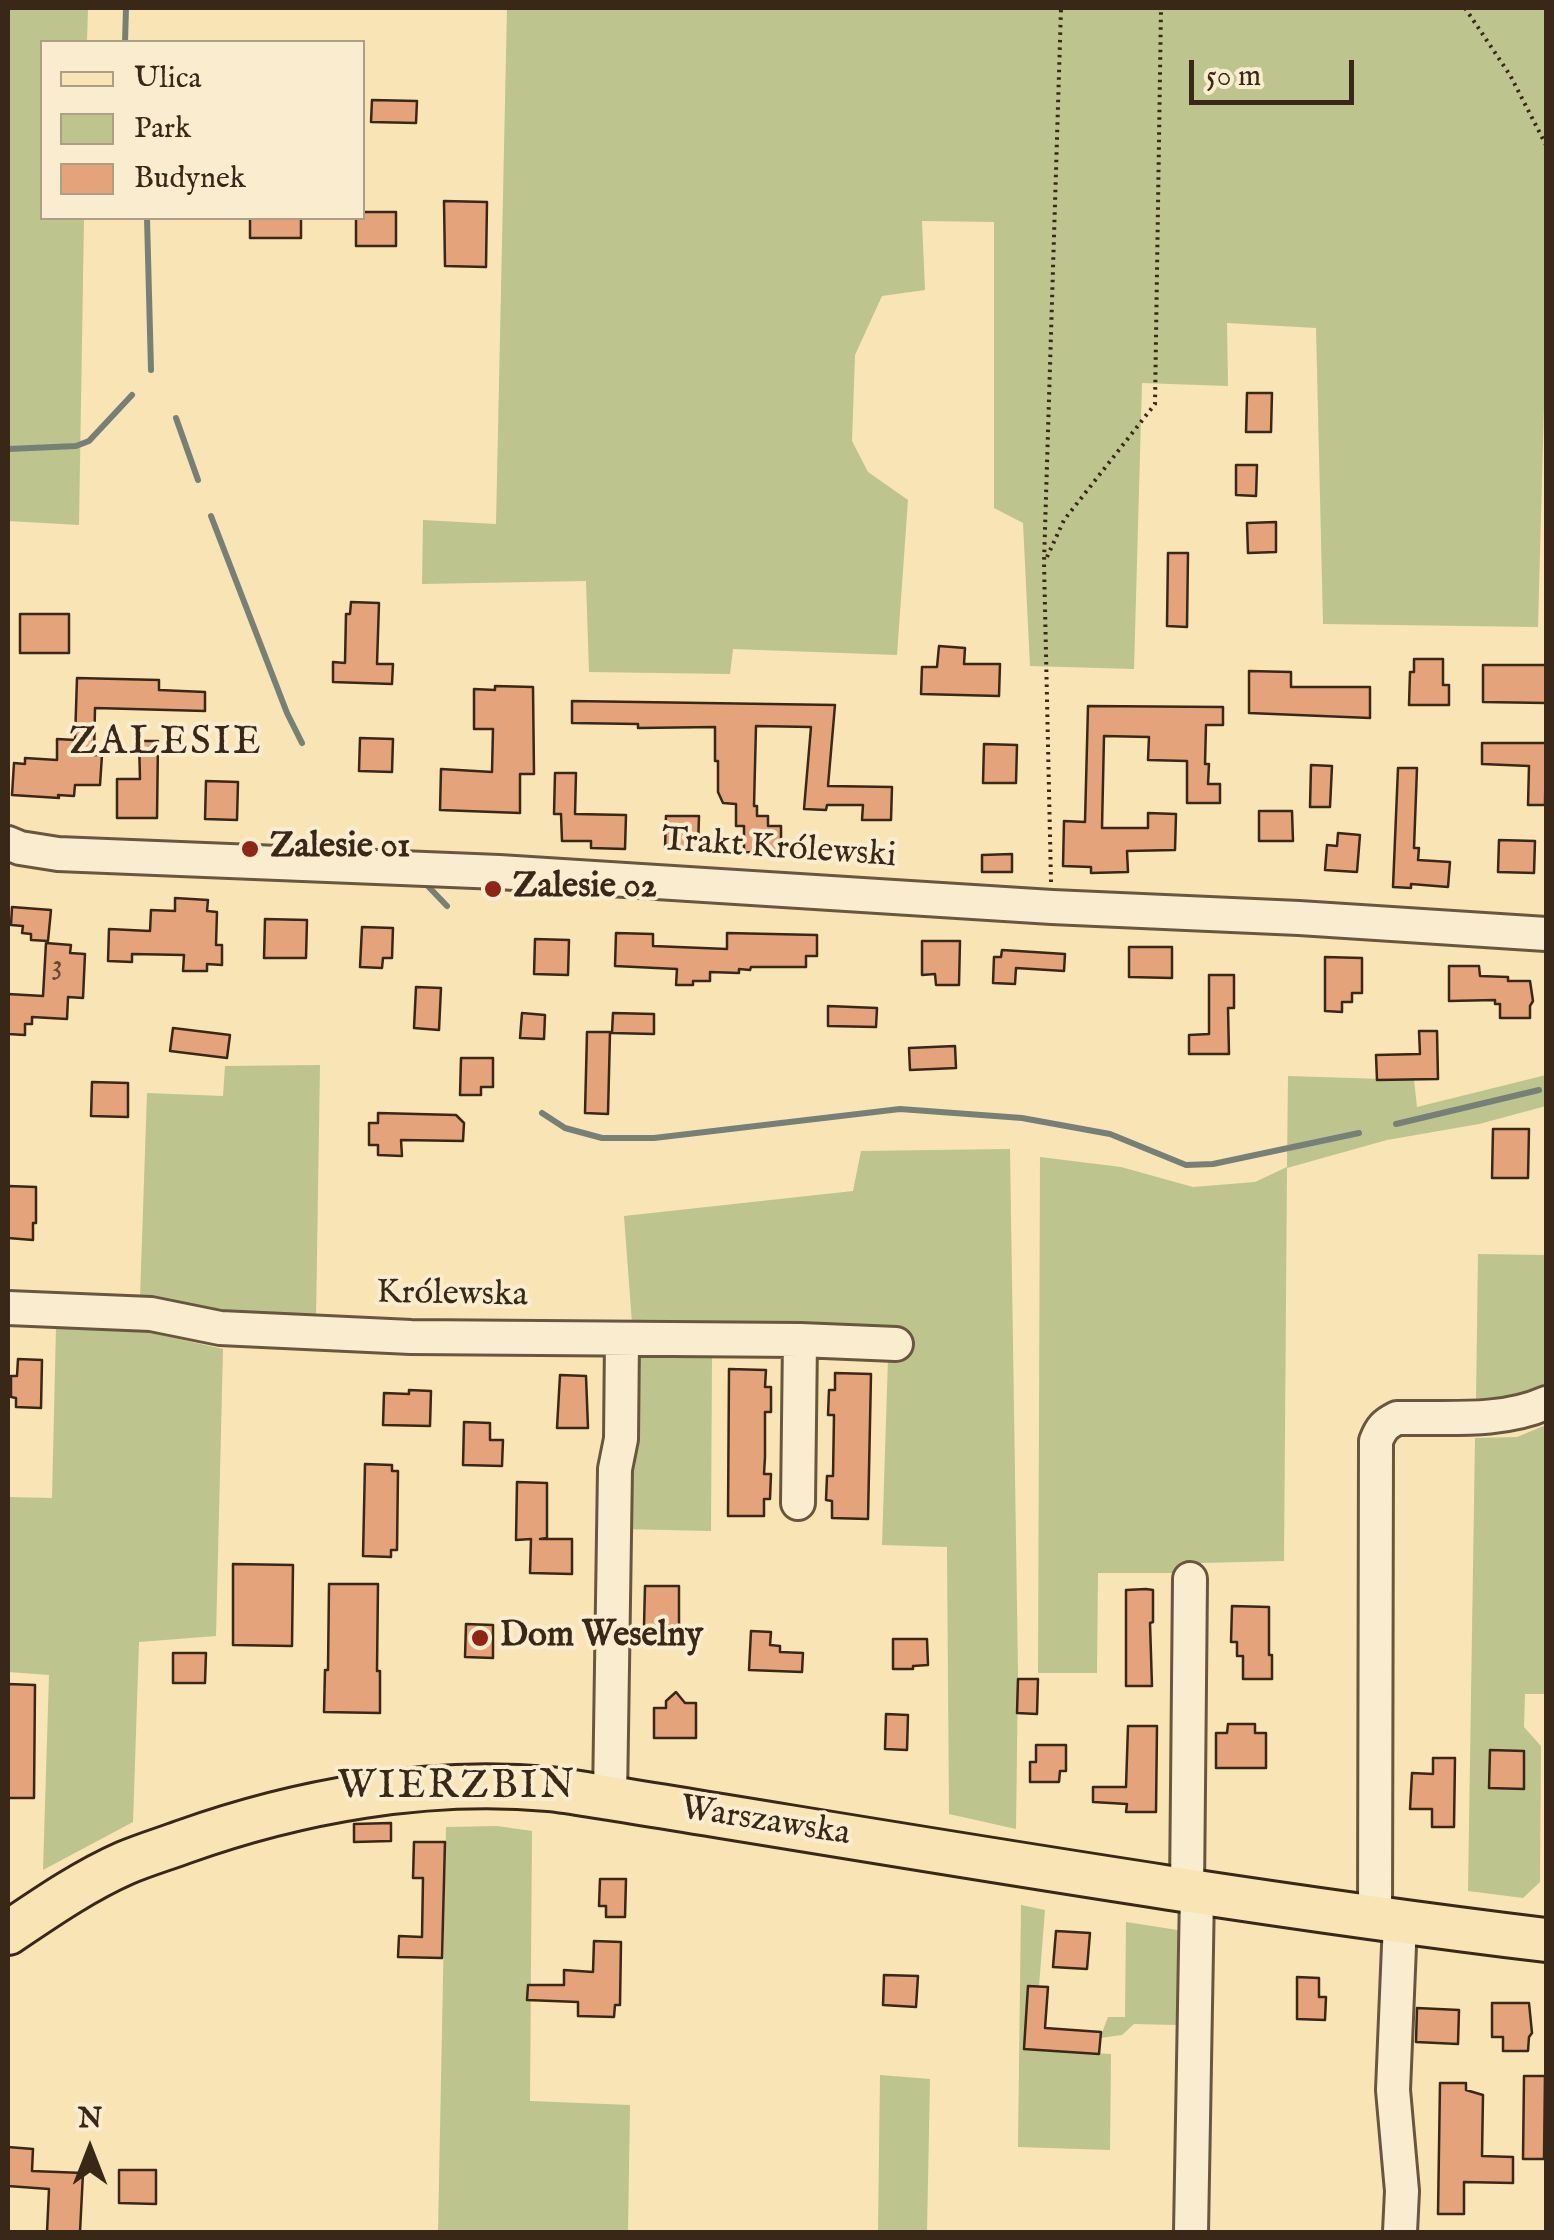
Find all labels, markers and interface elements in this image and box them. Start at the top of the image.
legend [40,40,365,220]
scale bar [1194,40,1359,102]
text: 50 m [1206,58,1261,96]
text: Ulica [134,60,202,98]
text: Park [134,110,191,148]
text: Budynek [134,160,246,198]
district label: ZALESIE [69,721,263,769]
street label: Trakt Królewski [660,821,898,879]
place label: Zalesie 01 [270,828,410,870]
marker: Zalesie 01 [239,838,261,860]
place label: Zalesie 02 [513,868,657,910]
marker: Zalesie 02 [482,878,504,900]
house number: 3 [51,949,63,985]
street label: Królewska [376,1274,528,1318]
place label: Dom Weselny [500,1617,703,1659]
marker: Dom Weselny [469,1627,491,1649]
district label: WIERZBIN [337,1765,577,1813]
street label: Warszawska [677,1789,853,1857]
north arrow [40,2100,140,2200]
text: N [78,2102,102,2137]

